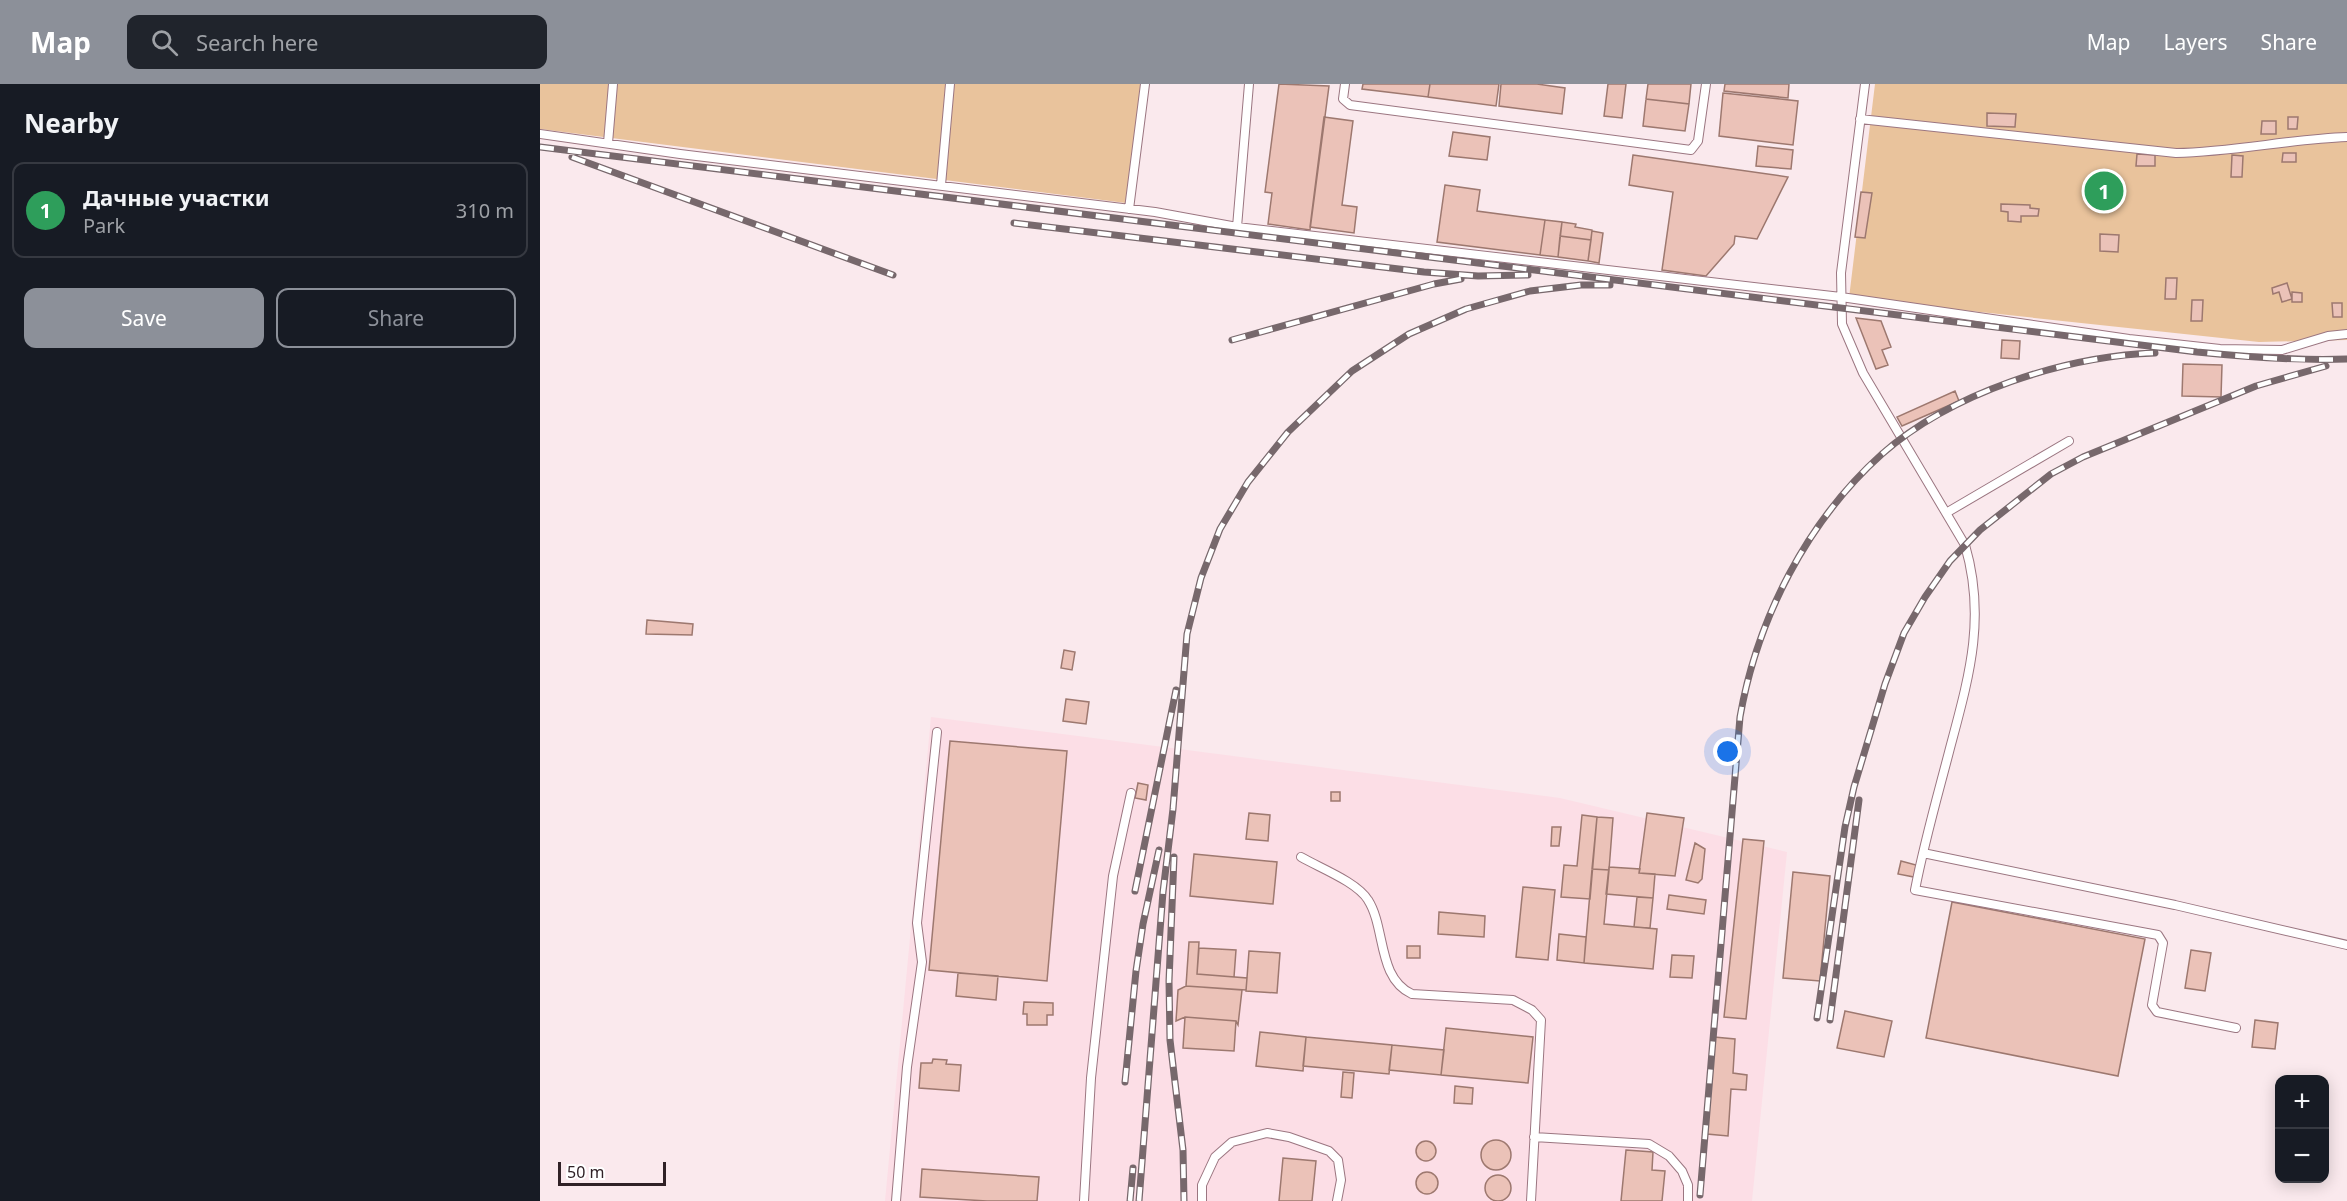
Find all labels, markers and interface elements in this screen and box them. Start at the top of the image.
search box [127,15,547,69]
text: Map [30,23,91,61]
icon: search [148,26,181,59]
text: Search here [196,27,318,57]
text: Map [2087,28,2131,56]
text: Layers [2164,28,2228,56]
text: Share [2261,28,2317,56]
text: Nearby [24,105,119,141]
pin: 1 [2084,168,2124,214]
text: Дачные участки [83,182,270,212]
text: 1 [40,197,51,224]
text: 310 m [456,197,514,224]
text: Park [83,212,125,239]
button: Save [24,288,264,348]
button: Share [276,288,516,348]
your location [1713,737,1742,766]
map controls [2275,1075,2329,1183]
button: + [2275,1075,2329,1129]
button: − [2275,1129,2329,1183]
scale bar [558,1159,666,1186]
text: 50 m [567,1161,604,1183]

